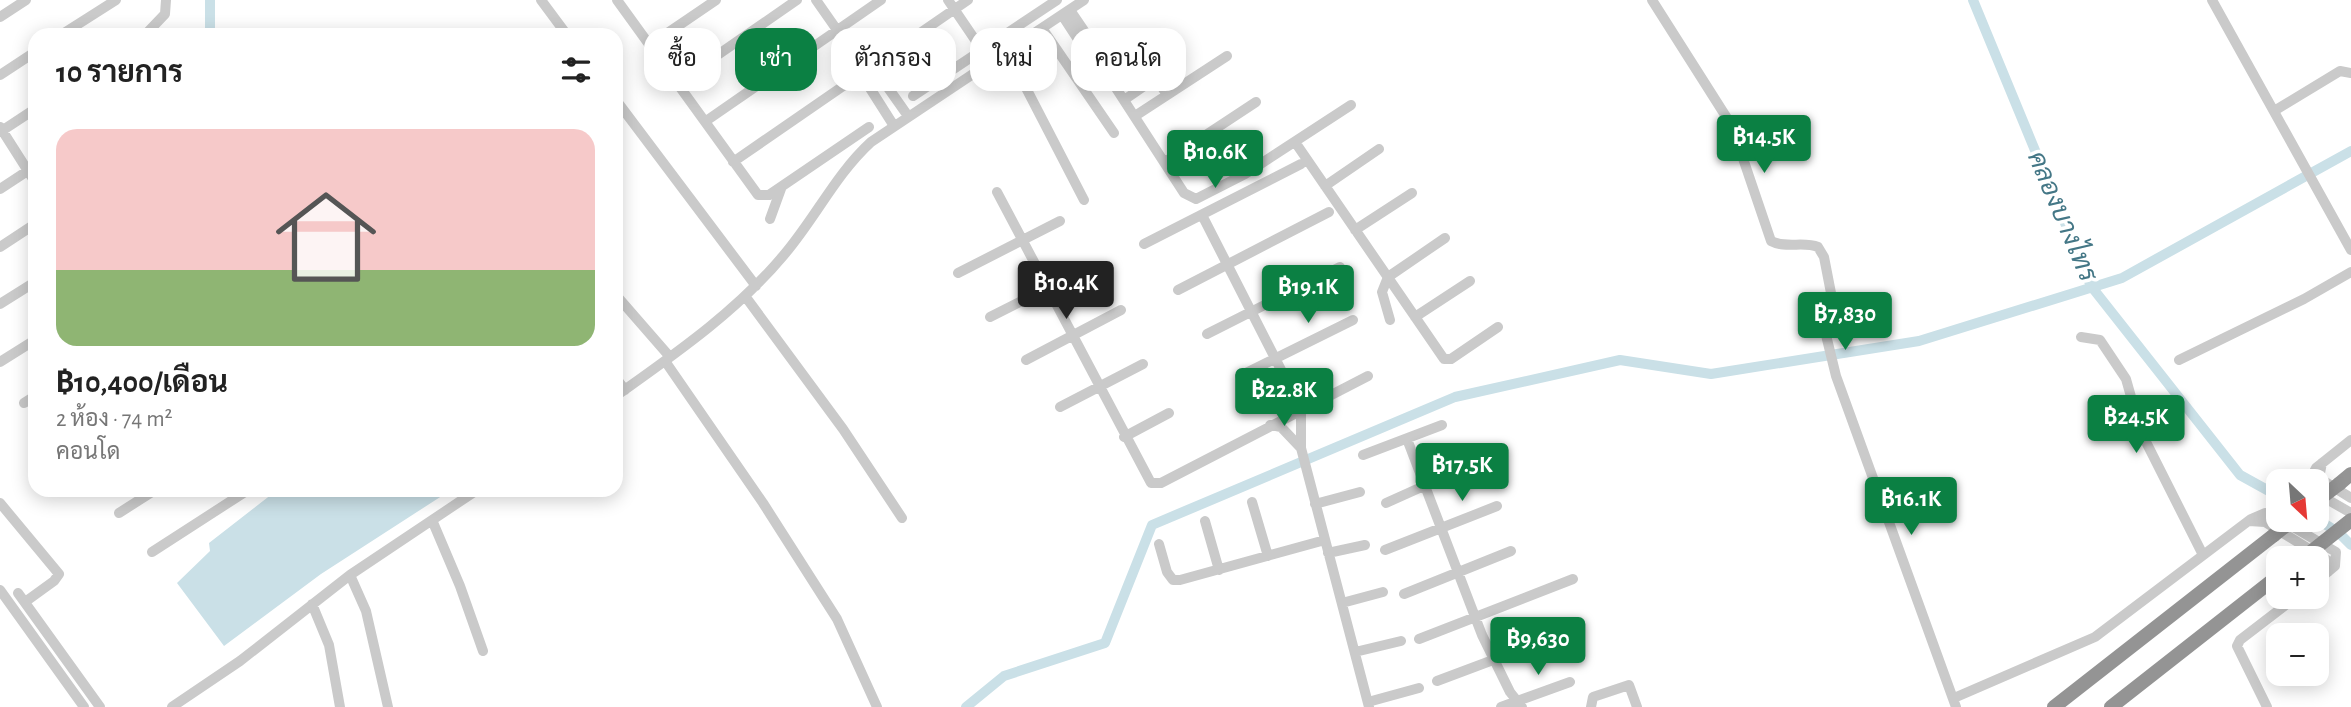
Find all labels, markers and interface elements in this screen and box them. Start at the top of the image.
chip: ซื้อ [644,28,721,91]
chip: เช่า [735,28,817,91]
chip: ตัวกรอง [831,28,956,91]
chip: ใหม่ [970,28,1057,91]
chip: คอนโด [1071,28,1186,91]
icon: filters [557,51,595,89]
text: 10 รายการ [56,58,183,88]
pin: ฿14.5K [1707,116,1821,175]
text: ฿14.5K [1733,126,1795,149]
pin: ฿10.6K [1158,130,1272,190]
text: ฿10.6K [1183,141,1247,164]
water label: คลองบางไทร [2023,146,2105,287]
icon: home [263,174,389,300]
pin: ฿10.4K [1009,262,1123,321]
pin: ฿19.1K [1251,266,1365,325]
text: ฿10.4K [1034,272,1098,295]
text: ฿19.1K [1278,276,1338,299]
pin: ฿7,830 [1788,292,1902,352]
text: ฿7,830 [1814,303,1876,326]
text: ฿10,400/เดือน [56,368,228,398]
pin: ฿22.8K [1227,368,1341,428]
text: ฿22.8K [1251,379,1317,402]
pin: ฿24.5K [2079,396,2193,455]
text: ฿24.5K [2104,406,2168,429]
text: 2 ห้อง · 74 m² [56,408,173,431]
text: คอนโด [56,441,120,464]
pin: ฿17.5K [1405,444,1519,503]
text: ฿17.5K [1432,454,1492,477]
north arrow [2266,469,2329,532]
map controls [2266,469,2329,686]
pin: ฿16.1K [1854,477,1968,537]
text: ฿16.1K [1881,488,1941,511]
button: + [2266,546,2329,609]
pin: ฿9,630 [1481,618,1595,677]
button: − [2266,623,2329,686]
text: ฿9,630 [1506,628,1570,651]

